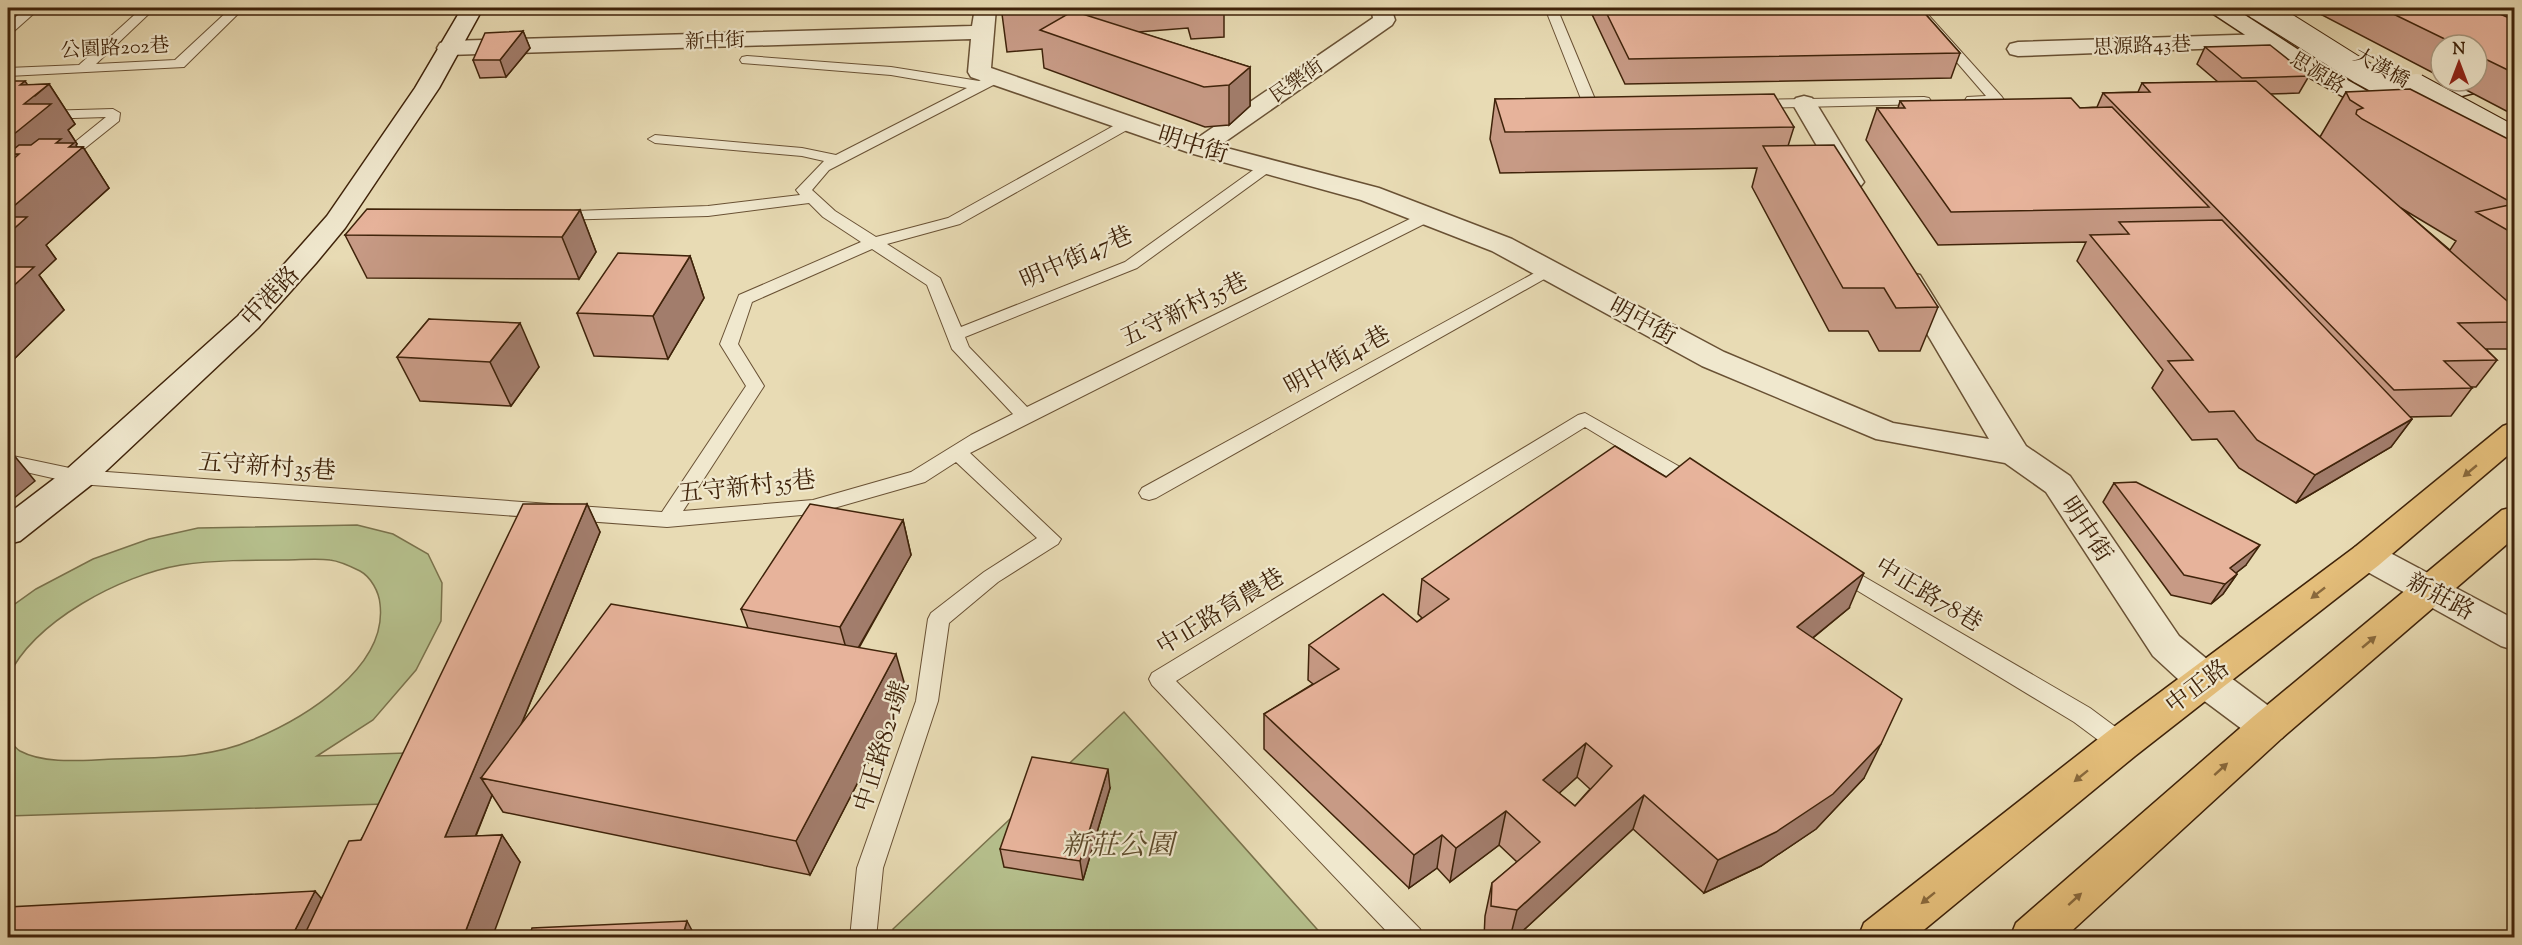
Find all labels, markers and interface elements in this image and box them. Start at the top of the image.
street label: 新中街 [685,27,746,58]
street label: 思源路43巷 [2093,31,2192,64]
street label: 公園路202巷 [60,32,170,67]
north arrow [2429,33,2489,93]
text: N [2453,39,2466,62]
street label: 大漢橋 [2348,42,2414,96]
street label: 思源路 [2284,46,2350,102]
street label: 民樂街 [1265,53,1330,111]
street label: 明中街 [1153,119,1232,173]
street label: 明中街47巷 [1015,219,1139,299]
street label: 中港路 [234,259,308,335]
street label: 五守新村35巷 [1115,265,1254,356]
street label: 明中街 [1602,291,1682,355]
street label: 明中街41巷 [1279,319,1397,405]
street label: 五守新村35巷 [197,446,337,490]
street label: 五守新村35巷 [677,464,818,512]
one-way arrow [2462,464,2478,477]
street label: 明中街 [2051,491,2120,569]
street label: 中正路78巷 [1868,550,1988,641]
street label: 中正路育農巷 [1151,561,1292,664]
street label: 新莊路 [2400,566,2480,630]
one-way arrow [2310,587,2326,599]
one-way arrow [2361,636,2376,649]
street label: 中正路 [2159,652,2237,723]
street label: 中正路82-1號 [847,677,919,816]
one-way arrow [2213,763,2228,776]
one-way arrow [2073,770,2088,782]
park label: 新莊公園 [1062,827,1178,867]
one-way arrow [1921,892,1936,904]
one-way arrow [2068,892,2083,906]

